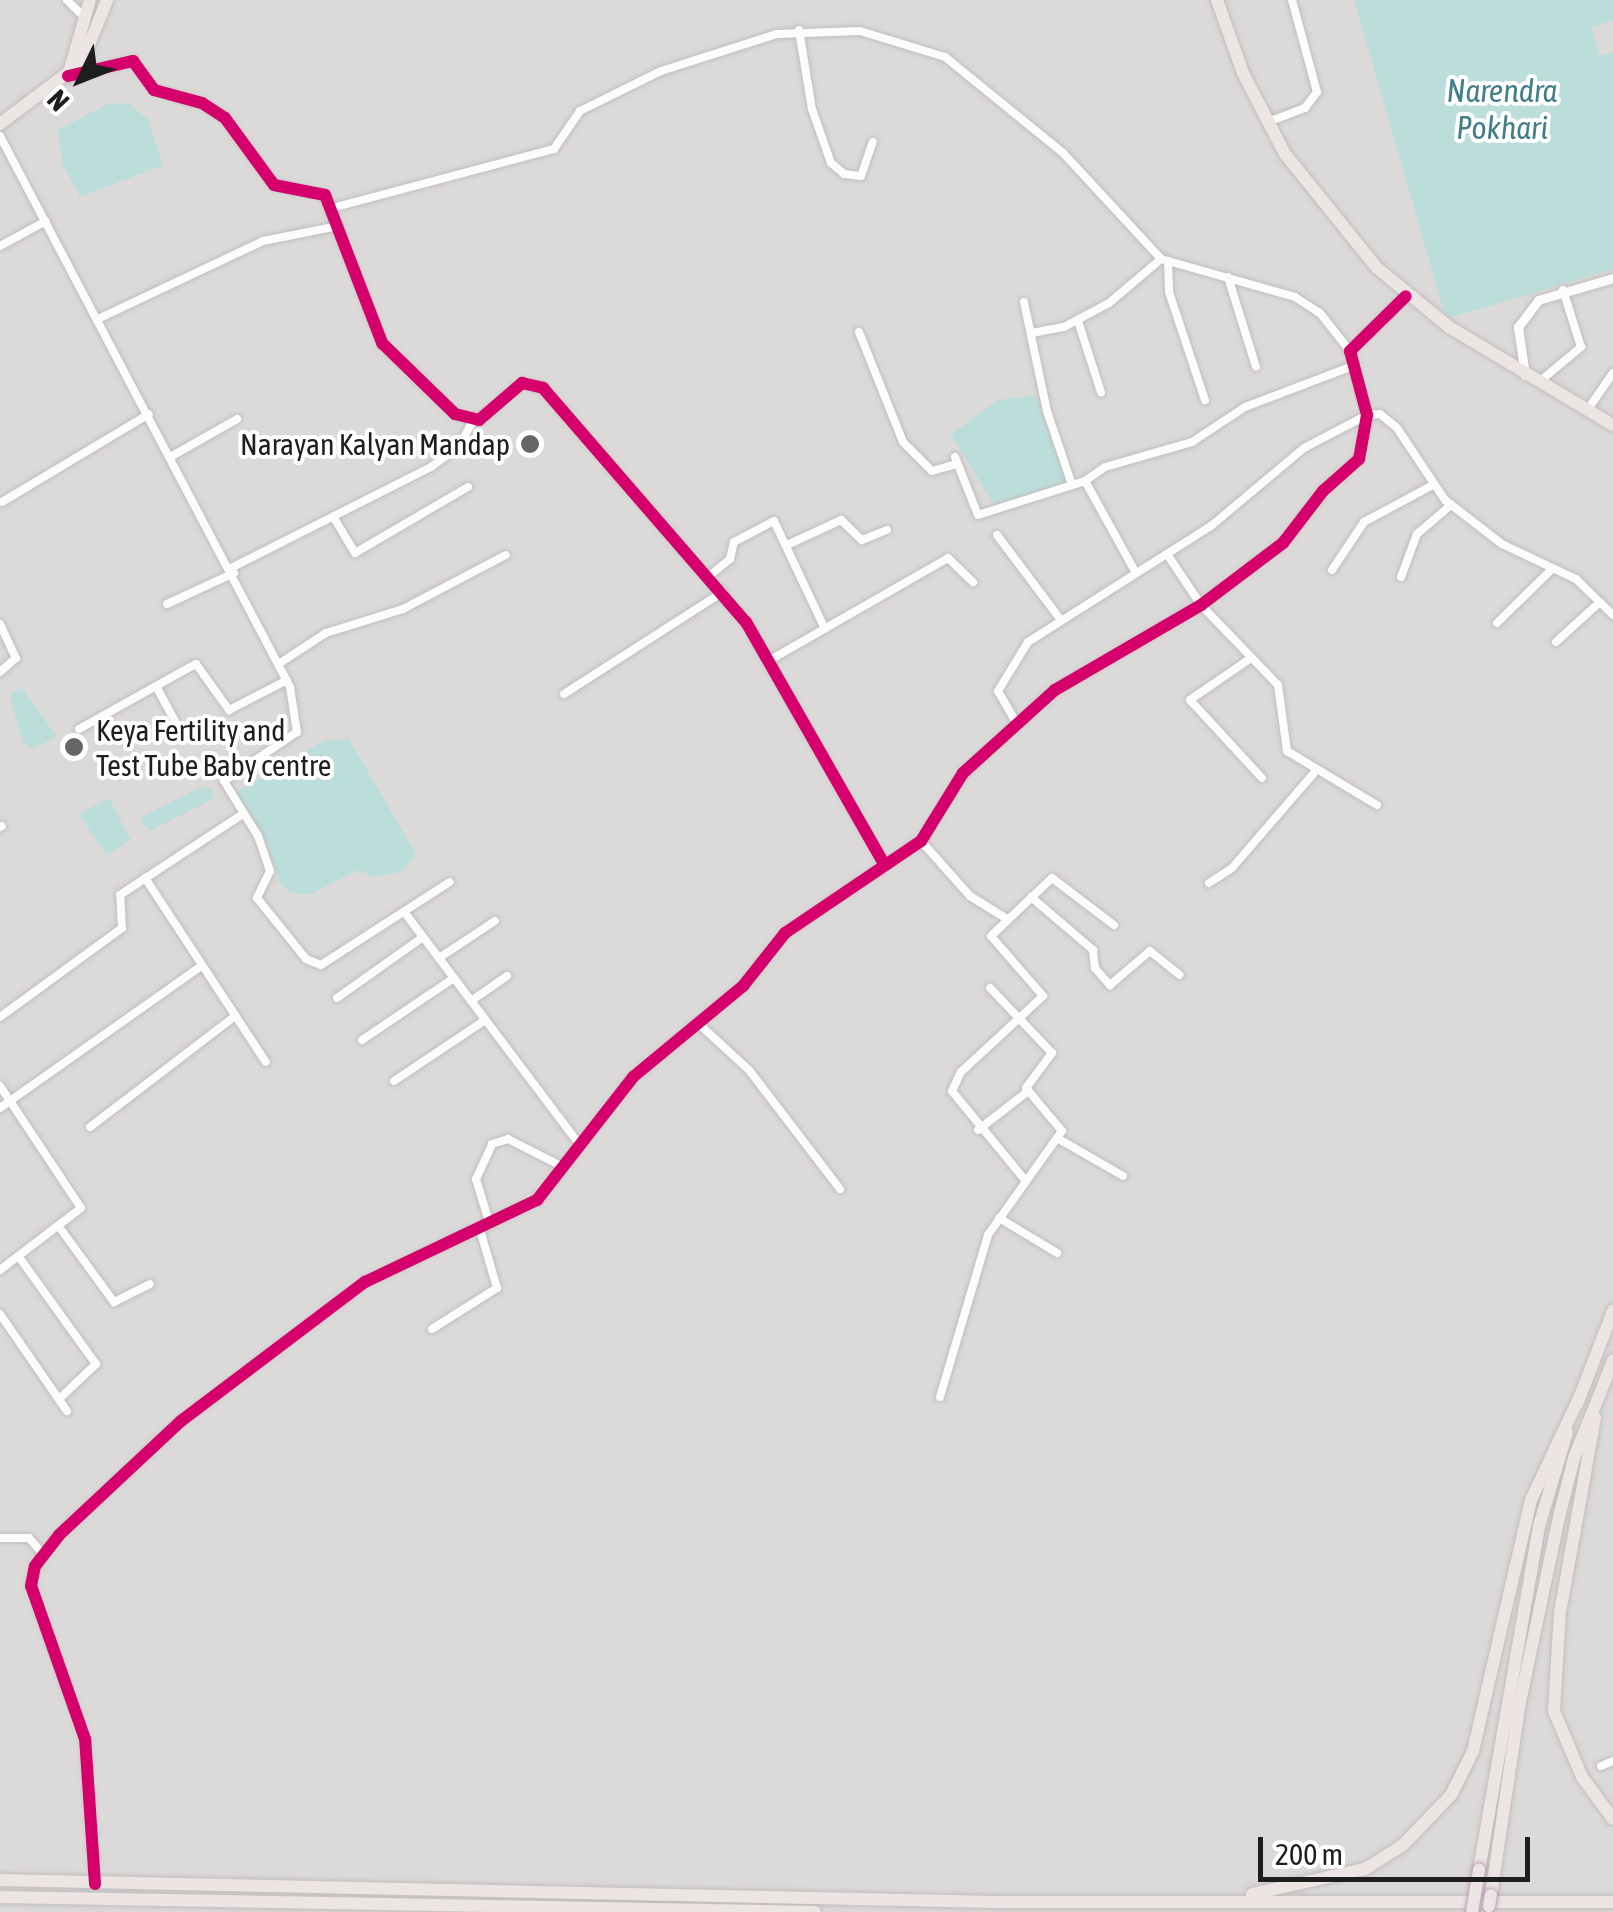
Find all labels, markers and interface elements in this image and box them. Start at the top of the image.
north arrow [30,30,130,130]
water label: Narendra Pokhari [1447,73,1557,148]
text: N [41,84,75,117]
place label: Narayan Kalyan Mandap [240,426,510,462]
marker: Narayan Kalyan Mandap [519,433,541,455]
place label: Keya Fertility and Test Tube Baby centre [96,712,331,782]
marker: Keya Fertility and Test Tube Baby centre [61,734,87,760]
scale bar [1263,1817,1536,1879]
text: 200 m [1275,1837,1343,1871]

